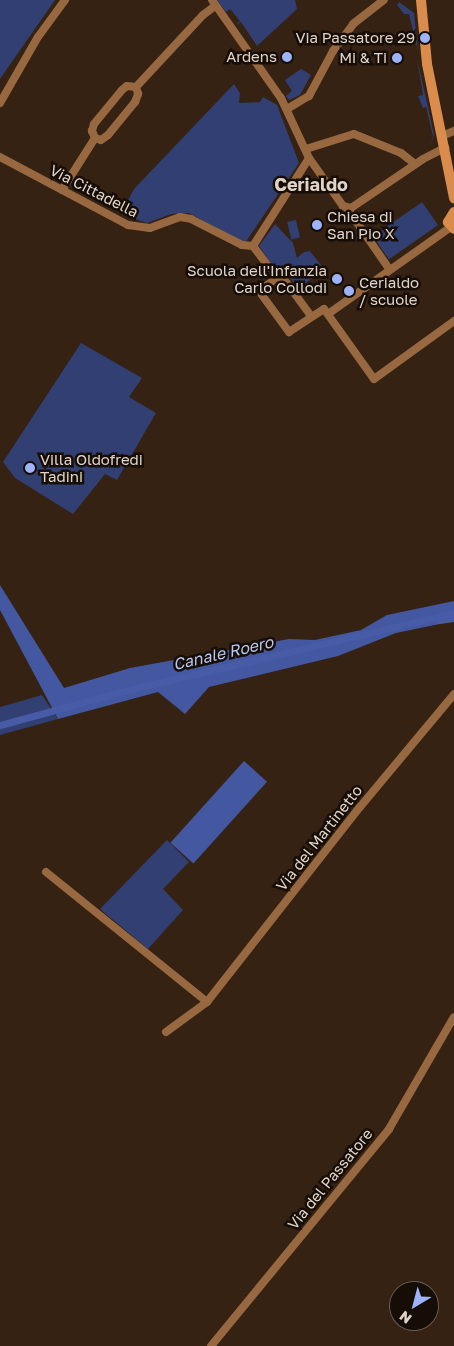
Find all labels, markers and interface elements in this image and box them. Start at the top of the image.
place label: Via Passatore 29 [295,29,415,47]
marker: Via Passatore 29 [419,32,431,44]
place label: Ardens [226,48,277,66]
place label: Mi & Ti [339,49,387,67]
marker: Ardens [281,51,293,63]
marker: Mi & Ti [391,52,403,64]
street label: Via Cittadella [47,161,141,221]
district label: Cerialdo [274,173,348,195]
place label: Chiesa di San Pio X [327,207,395,242]
marker: Chiesa di San Pio X [311,219,323,231]
place label: Scuola dell'Infanzia Carlo Collodi [187,261,327,296]
marker: Scuola dell'Infanzia Carlo Collodi [331,273,343,285]
place label: Cerialdo / scuole [359,273,419,308]
marker: Cerialdo / scuole [343,285,355,297]
place label: Villa Oldofredi Tadini [40,450,143,485]
marker: Villa Oldofredi Tadini [24,462,36,474]
water label: Canale Roero [171,632,275,674]
street label: Via del Martinetto [272,782,366,894]
street label: Via del Passatore [284,1125,376,1233]
north arrow [389,1281,439,1331]
text: N [396,1308,415,1328]

